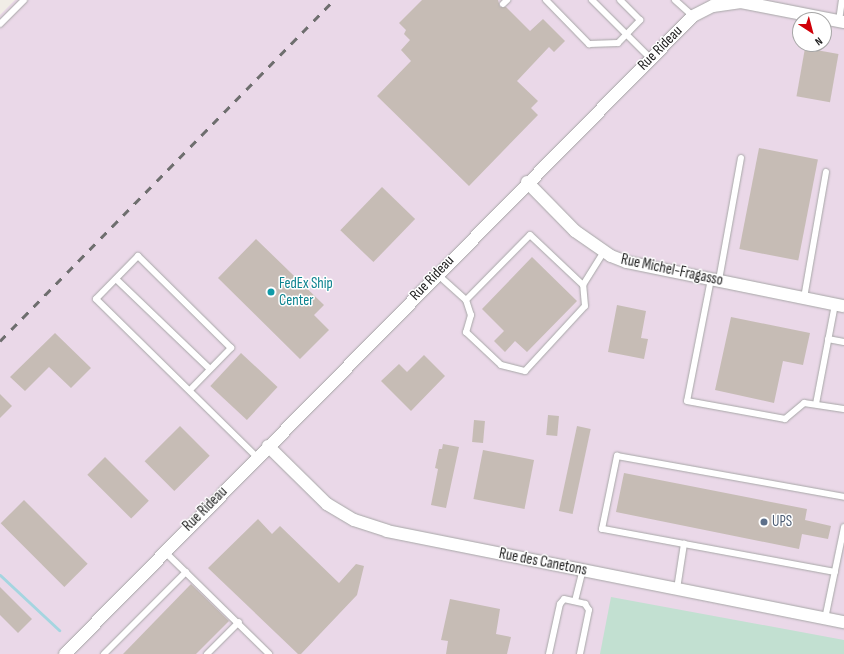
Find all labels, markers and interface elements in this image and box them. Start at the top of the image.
north arrow [792,12,832,52]
street label: Rue Rideau [634,22,686,74]
text: N [813,34,825,48]
street label: Rue Michel-Fragasso [619,250,725,290]
street label: Rue Rideau [406,252,458,304]
place label: FedEx Ship Center [279,274,333,309]
marker: FedEx Ship Center [266,287,276,297]
street label: Rue Rideau [179,483,231,535]
place label: UPS [772,513,792,531]
marker: UPS [759,517,769,527]
street label: Rue des Canetons [497,545,589,579]

